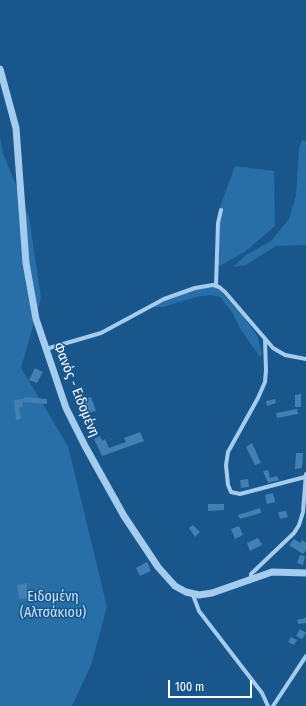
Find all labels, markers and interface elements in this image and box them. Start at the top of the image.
street label: Φανός - Ειδομένη [49,340,103,440]
park label: Ειδομένη (Αλτσάκιου) [20,589,86,622]
scale bar [170,672,254,698]
text: 100 m [175,680,204,694]

